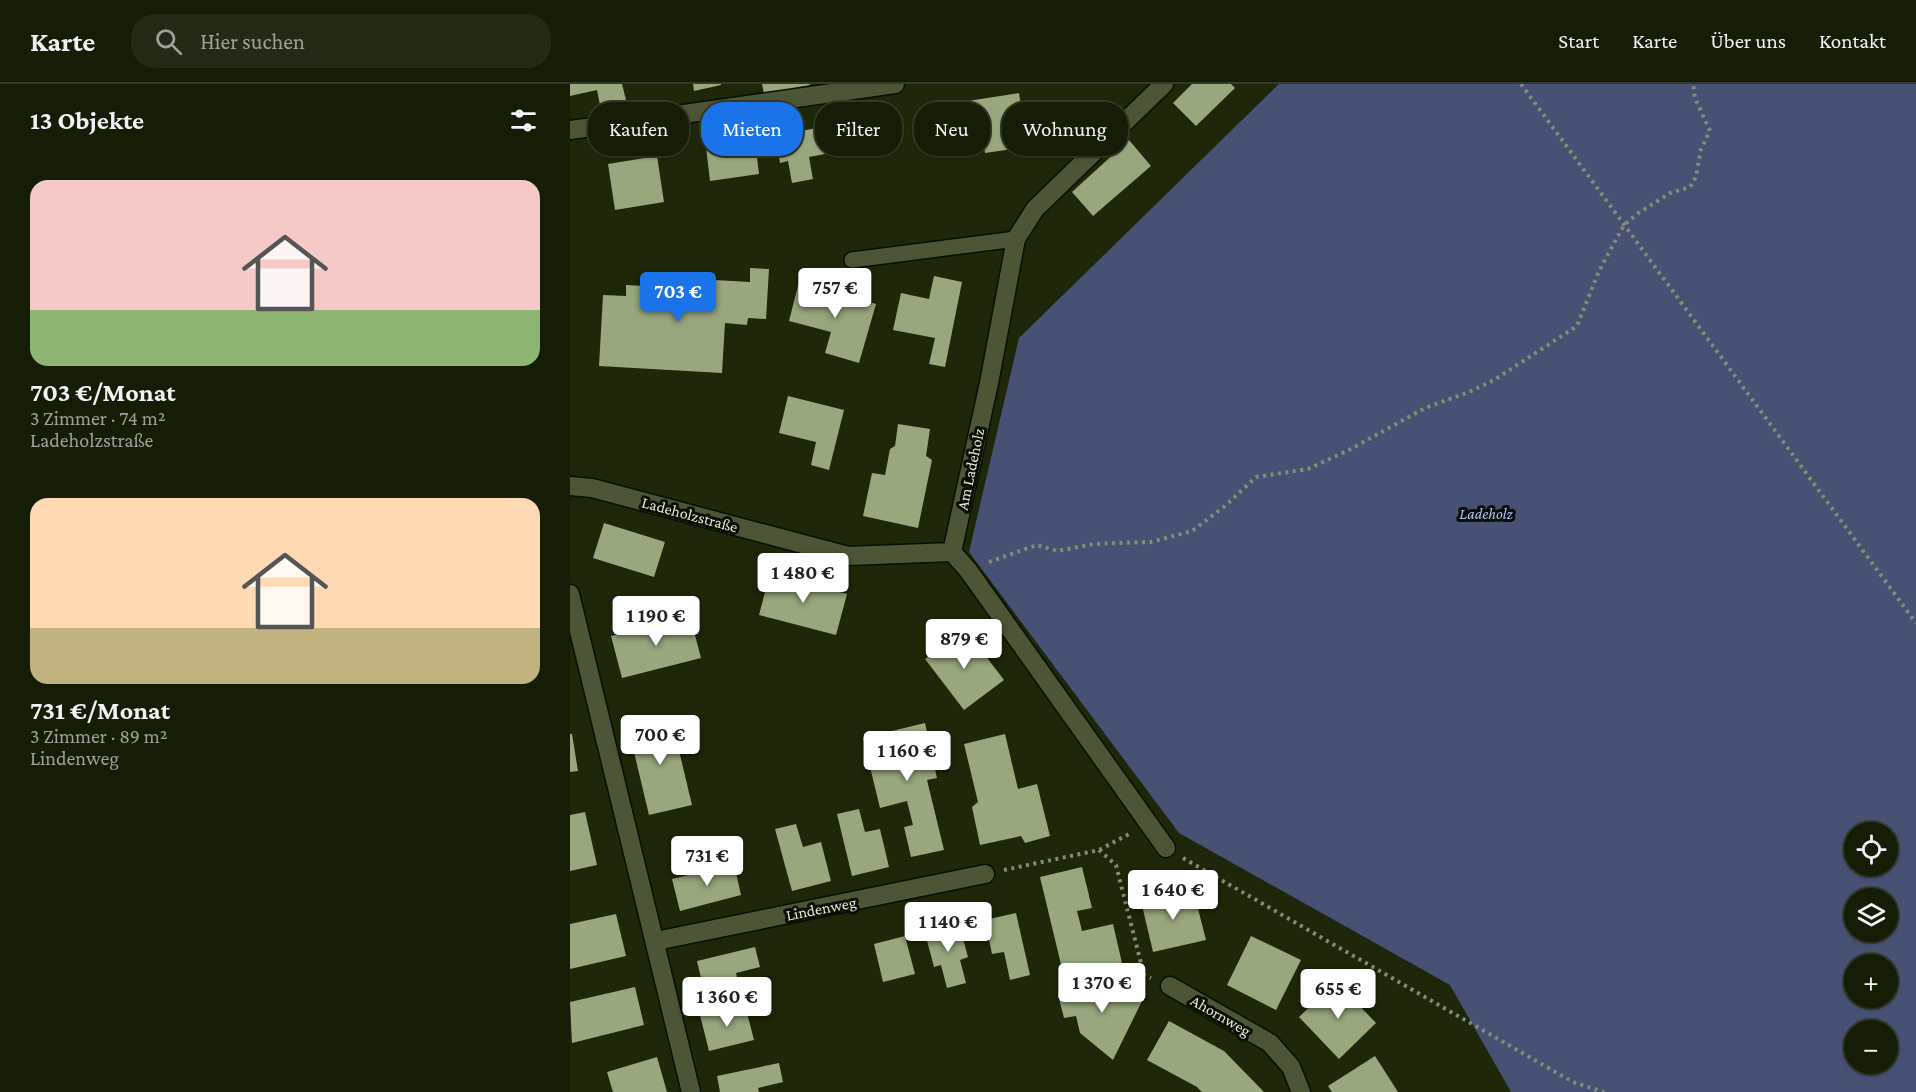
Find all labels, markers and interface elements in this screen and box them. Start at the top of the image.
search box [131,14,551,68]
icon: search [152,25,185,58]
text: Karte [30,26,95,57]
text: Hier suchen [200,29,305,54]
text: Start [1558,29,1599,53]
text: Karte [1632,29,1677,53]
text: Über uns [1710,29,1786,53]
text: Kontakt [1819,29,1886,53]
chip: Kaufen [588,102,689,156]
chip: Mieten [701,102,803,156]
chip: Filter [815,102,902,156]
chip: Neu [914,102,990,156]
chip: Wohnung [1002,102,1128,156]
icon: filters [507,104,540,137]
text: 13 Objekte [30,106,144,135]
icon: home [231,219,339,327]
pin: 757 € [793,268,877,319]
pin: 703 € [636,272,720,323]
text: 757 € [812,276,858,298]
text: 703 € [654,280,702,302]
text: 703 €/Monat [30,378,176,407]
text: 3 Zimmer · 74 m² [30,407,166,429]
street label: Am Ladeholz [954,426,988,512]
text: Ladeholzstraße [30,429,153,451]
street label: Ladeholzstraße [640,494,740,535]
park label: Ladeholz [1459,505,1514,522]
icon: home [231,537,339,645]
pin: 1 480 € [748,553,858,604]
text: 1 480 € [772,561,834,583]
pin: 1 190 € [601,596,711,647]
text: 1 190 € [627,604,685,626]
pin: 879 € [922,619,1006,670]
text: 879 € [940,627,988,649]
text: 731 €/Monat [30,696,170,725]
pin: 700 € [618,715,702,766]
text: 700 € [635,723,685,745]
text: 3 Zimmer · 89 m² [30,725,168,747]
pin: 1 160 € [852,731,962,782]
text: 1 160 € [878,739,936,761]
text: Lindenweg [30,747,119,769]
map controls [1844,822,1898,1074]
button: locate [1844,822,1898,876]
pin: 731 € [665,836,749,887]
text: 731 € [685,844,729,866]
pin: 1 640 € [1118,870,1228,921]
text: 1 640 € [1142,878,1204,900]
button: layers [1844,888,1898,942]
street label: Lindenweg [785,893,858,925]
pin: 1 140 € [893,902,1003,953]
text: 1 140 € [919,910,977,932]
button: + [1844,954,1898,1008]
pin: 1 370 € [1047,963,1157,1014]
pin: 655 € [1296,969,1380,1020]
text: 1 370 € [1072,971,1132,993]
pin: 1 360 € [672,977,782,1028]
text: 655 € [1315,977,1361,999]
text: 1 360 € [696,985,758,1007]
street label: Ahornweg [1187,992,1254,1040]
button: − [1844,1020,1898,1074]

